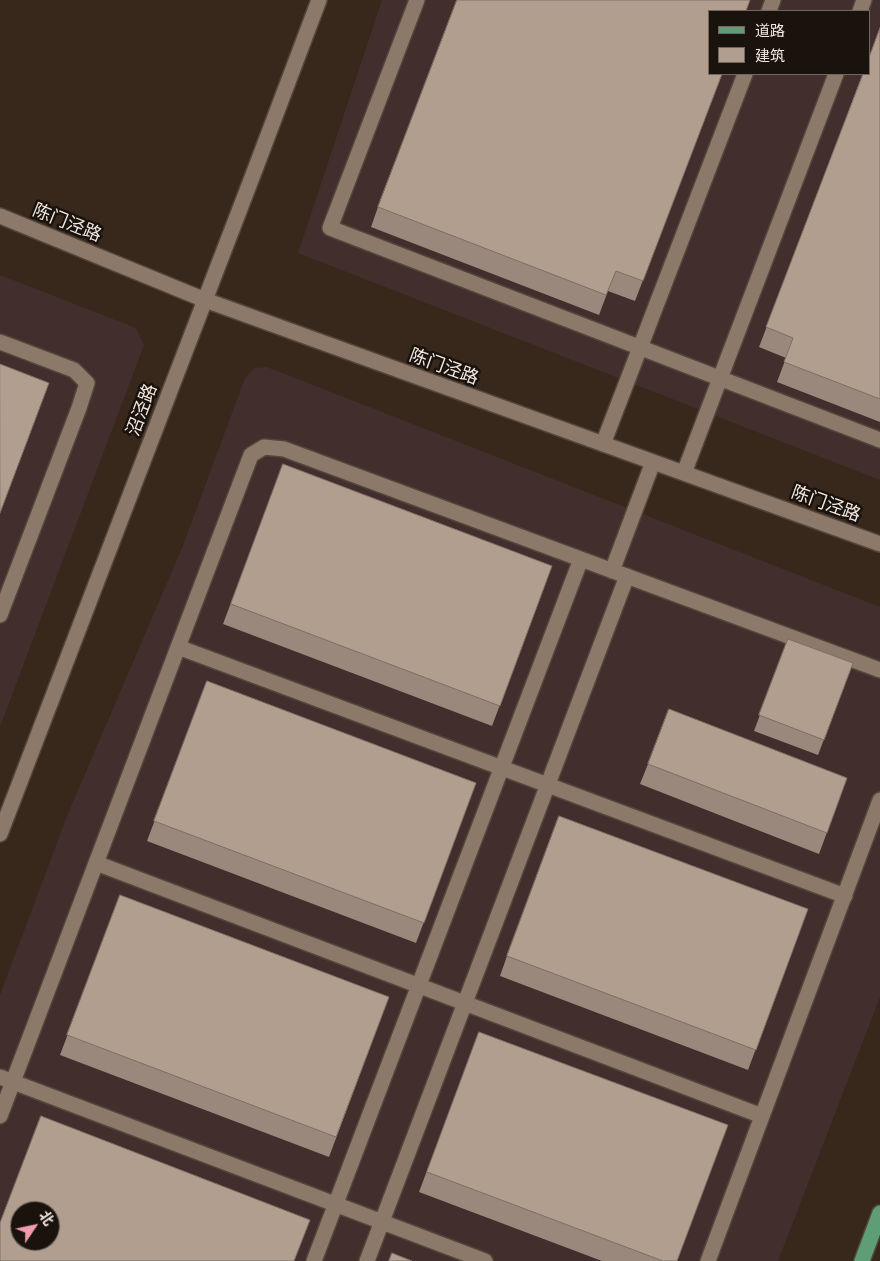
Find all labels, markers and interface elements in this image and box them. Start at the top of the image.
legend [708,10,870,75]
text: 道路 [755,21,785,40]
text: 建筑 [755,46,785,65]
street label: 陈门泾路 [30,200,104,246]
street label: 陈门泾路 [406,345,482,389]
street label: 沼泾路 [122,381,162,439]
street label: 陈门泾路 [788,482,864,526]
north arrow [10,1201,60,1251]
text: 北 [35,1207,58,1229]

